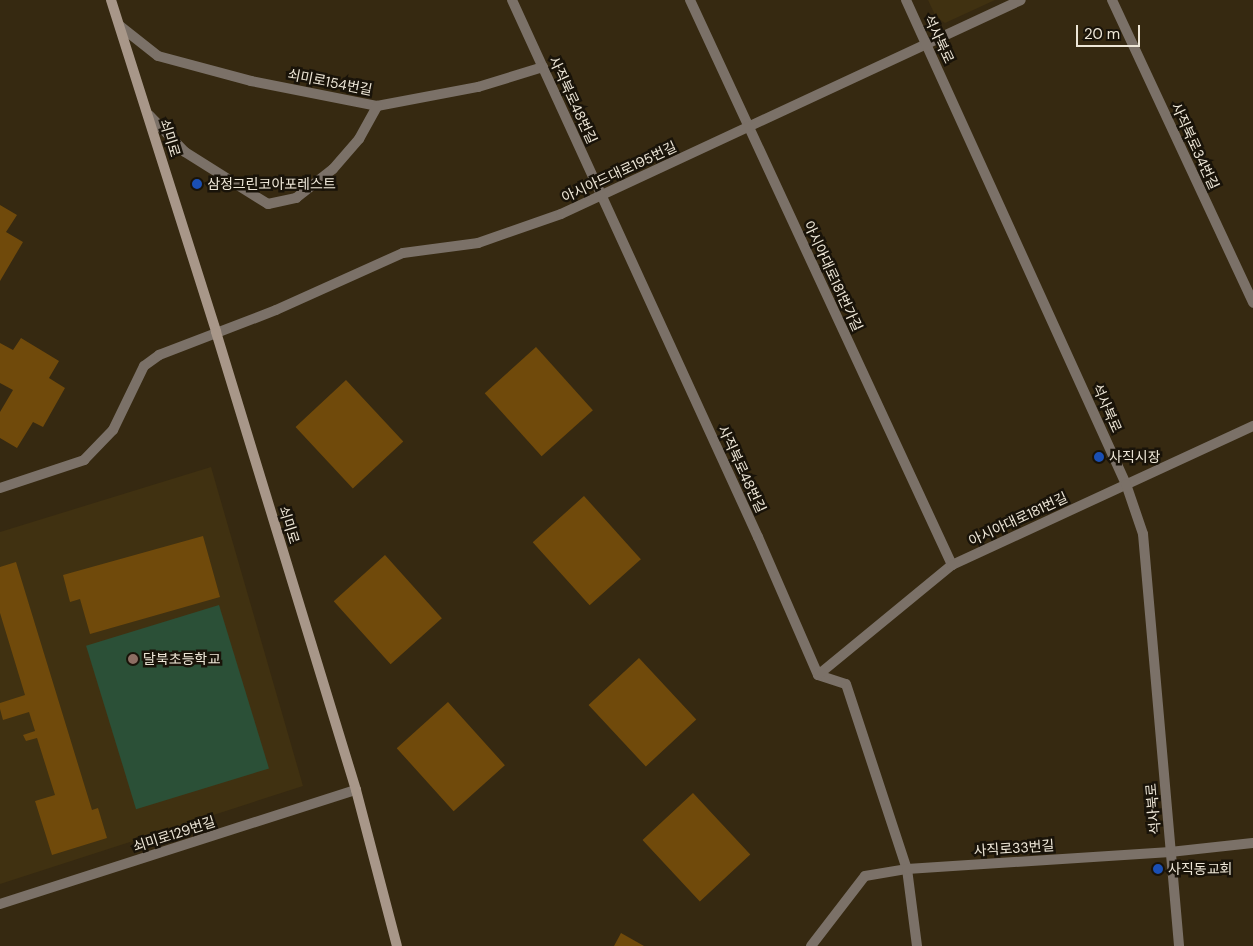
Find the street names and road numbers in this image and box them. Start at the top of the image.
street label: 석사북로 [921,12,957,66]
street label: 사직북로48번길 [545,54,601,146]
street label: 쇠미로154번길 [286,66,374,98]
street label: 사직북로34번길 [1168,100,1222,192]
street label: 쇠미로 [156,117,184,159]
street label: 아시아드대로195번길 [559,138,679,206]
street label: 아시아대로181번가길 [800,218,866,334]
street label: 석사북로 [1089,381,1125,435]
street label: 사직북로48번길 [714,423,770,515]
street label: 아시아대로181번길 [966,489,1070,549]
street label: 쇠미로 [275,504,303,546]
street label: 석사북로 [1142,783,1164,835]
street label: 쇠미로129번길 [131,813,217,855]
street label: 사직로33번길 [973,837,1055,859]

